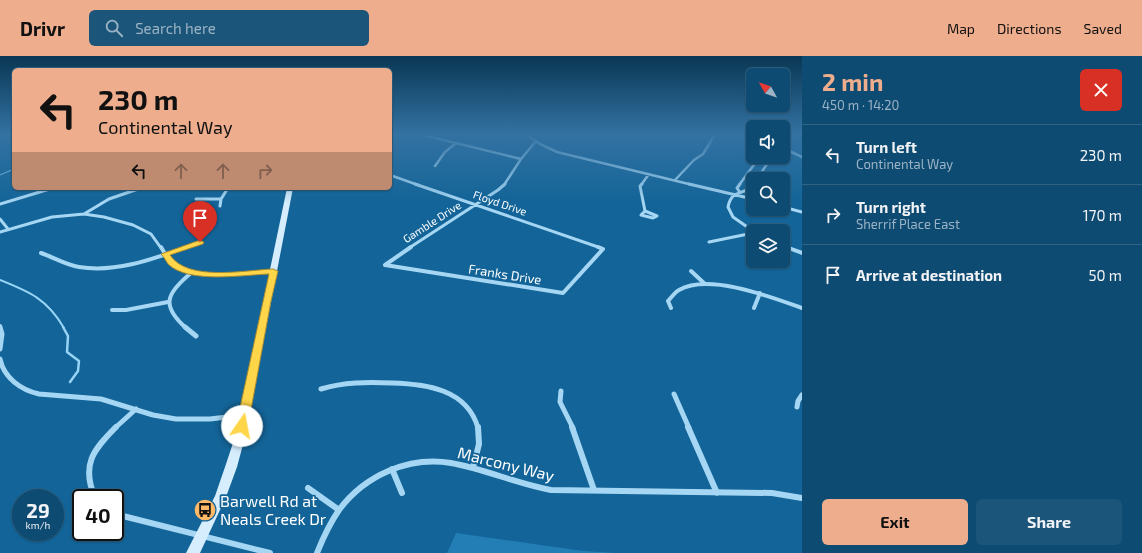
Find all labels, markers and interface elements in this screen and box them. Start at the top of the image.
search box [89,10,369,46]
text: Drivr [20,17,65,40]
icon: search [103,17,125,39]
text: Search here [135,19,216,37]
text: Map [947,20,975,37]
text: Directions [997,20,1062,37]
text: Saved [1084,20,1122,37]
text: 2 min [822,67,883,96]
north arrow [746,68,790,112]
map controls [746,68,790,268]
button: close [1080,69,1122,111]
text: 230 m [98,82,179,116]
icon: left [32,84,84,136]
text: 450 m · 14:20 [822,97,899,113]
text: Continental Way [98,116,233,138]
button: sound [746,120,790,164]
text: Turn left [856,138,917,156]
icon: left [822,144,844,166]
text: 230 m [1080,146,1122,164]
text: Continental Way [856,156,953,172]
icon: left [128,160,150,182]
icon: ahead [170,160,192,182]
icon: ahead [212,160,234,182]
icon: right [254,160,276,182]
button: search [746,172,790,216]
street label: Floyd Drive [472,187,529,218]
street label: Gamble Drive [400,198,463,245]
text: Turn right [856,198,926,216]
pin [183,201,217,242]
icon: right [822,204,844,226]
text: 170 m [1083,206,1122,224]
icon: arrive [189,207,211,229]
text: Sherrif Place East [856,216,960,232]
button: layers [746,224,790,268]
street label: Franks Drive [467,260,543,288]
icon: arrive [822,264,844,286]
text: Arrive at destination [856,266,1002,284]
text: 50 m [1088,266,1122,284]
position arrow [221,405,263,447]
street label: Marcony Way [456,442,557,485]
speed limit sign: 40 [72,489,124,541]
place label: Barwell Rd at Neals Creek Dr [220,491,327,528]
bus stop icon: Barwell Rd at Neals Creek Dr [192,497,218,523]
text: 29 [26,498,50,522]
button: Exit [822,499,968,545]
button: Share [976,499,1122,545]
text: km/h [26,519,50,531]

